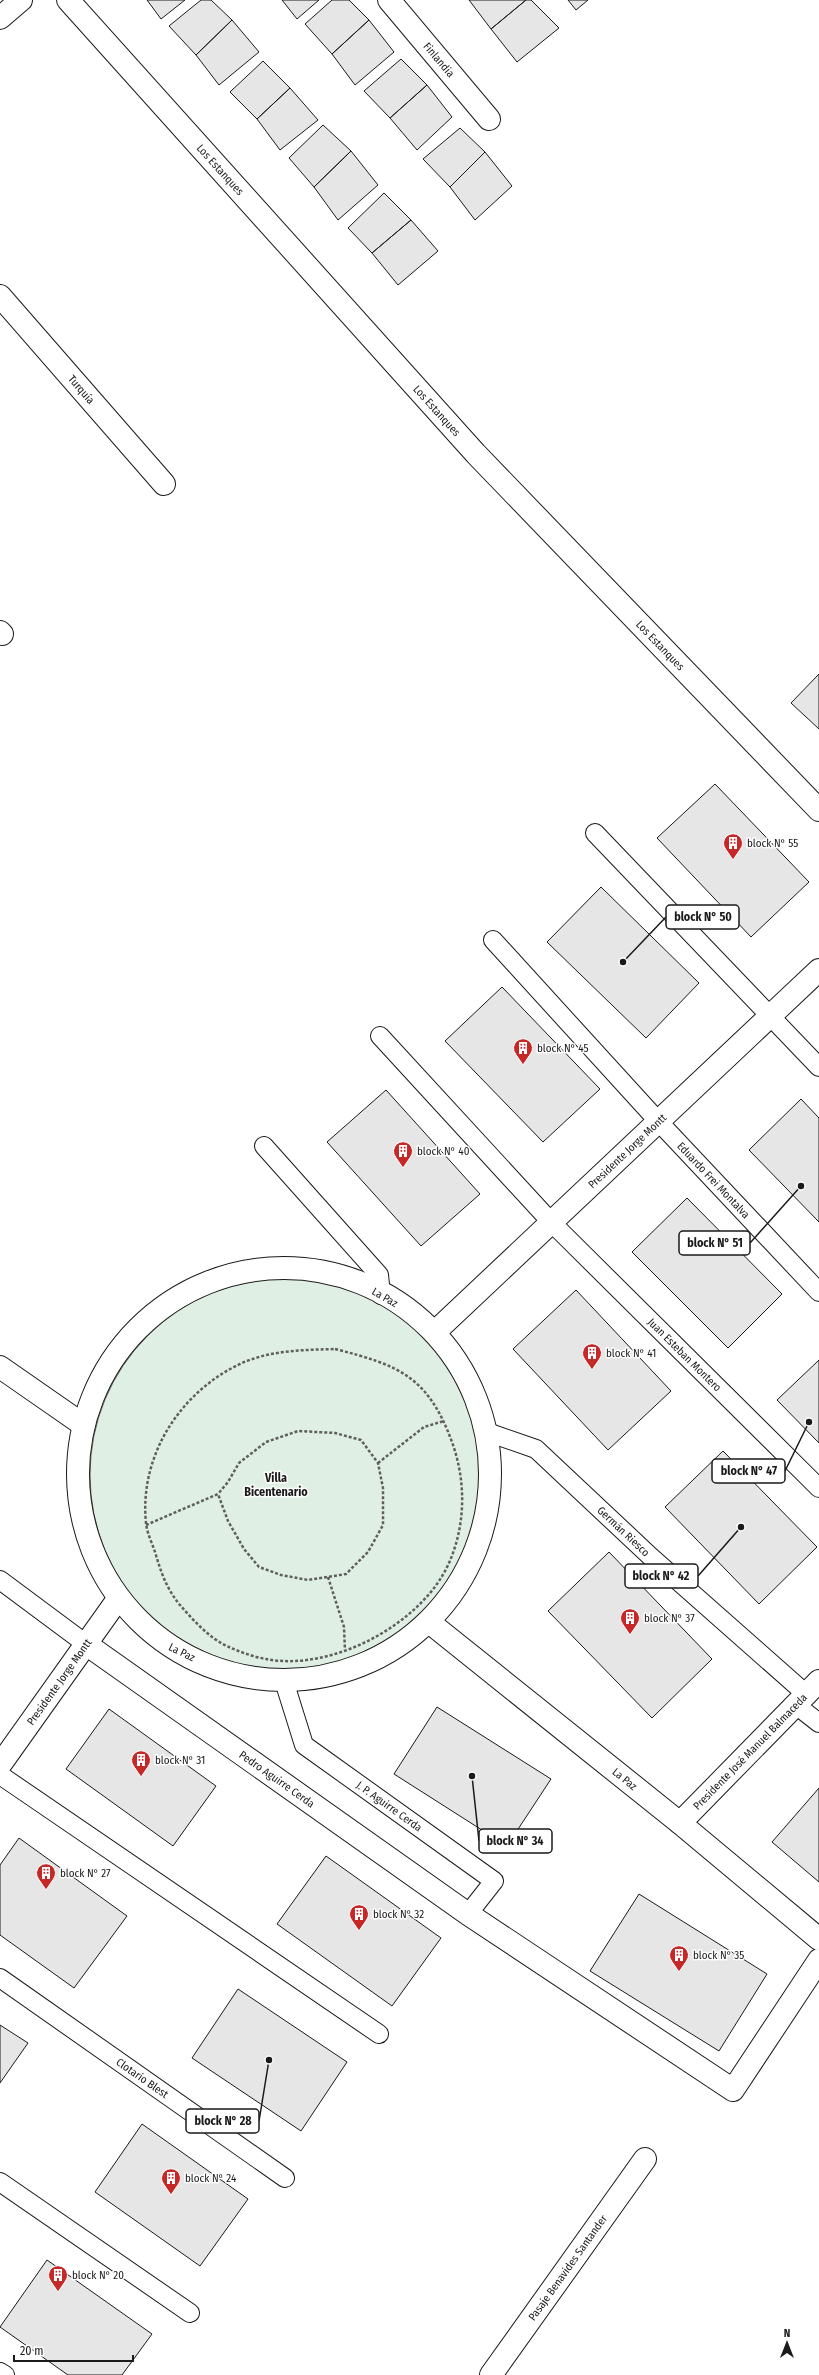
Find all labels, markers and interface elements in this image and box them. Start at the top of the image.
street label: Finlandia [421,40,457,80]
street label: Los Estanques [194,142,246,198]
street label: Turquía [65,373,97,407]
street label: Los Estanques [410,383,463,439]
street label: Los Estanques [633,618,687,673]
building icon: block N° 55 [722,832,744,860]
place label: block N° 55 [747,837,798,850]
callout: block N° 50 [666,905,739,929]
text: block N° 50 [674,910,732,924]
building icon: block N° 45 [512,1037,534,1065]
place label: block N° 45 [537,1042,589,1055]
street label: Presidente Jorge Montt [586,1111,670,1191]
building icon: block N° 40 [392,1140,414,1168]
street label: Eduardo Frei Montalva [674,1140,752,1221]
place label: block N° 40 [417,1145,470,1158]
callout: block N° 51 [679,1231,750,1255]
text: block N° 51 [687,1236,743,1250]
street label: La Paz [370,1285,401,1310]
street label: Juan Esteban Montero [645,1316,724,1394]
building icon: block N° 41 [581,1342,603,1370]
place label: block N° 41 [606,1347,656,1360]
callout: block N° 47 [712,1459,785,1483]
text: block N° 47 [721,1464,777,1478]
district label: Villa Bicentenario [244,1471,308,1499]
street label: Germán Riesco [594,1504,652,1559]
callout: block N° 42 [625,1564,698,1588]
text: block N° 42 [633,1569,690,1583]
building icon: block N° 37 [619,1607,641,1635]
place label: block N° 37 [644,1612,695,1625]
street label: Presidente Jorge Montt [24,1636,95,1728]
street label: La Paz [166,1641,198,1665]
street label: Presidente José Manuel Balmaceda [691,1691,810,1813]
street label: Pedro Aguirre Cerda [237,1748,317,1811]
building icon: block N° 31 [130,1749,152,1777]
place label: block N° 31 [155,1754,205,1767]
street label: La Paz [610,1766,640,1793]
street label: J. P. Aguirre Cerda [354,1779,424,1834]
callout: block N° 34 [479,1829,552,1853]
text: block N° 34 [486,1834,544,1848]
building icon: block N° 27 [35,1862,57,1890]
place label: block N° 27 [60,1867,111,1880]
building icon: block N° 32 [348,1903,370,1931]
place label: block N° 32 [373,1908,424,1921]
building icon: block N° 35 [668,1944,690,1972]
place label: block N° 35 [693,1949,744,1962]
street label: Clotario Blest [114,2056,171,2101]
callout: block N° 28 [186,2109,259,2133]
text: block N° 28 [194,2114,252,2128]
building icon: block N° 24 [160,2167,182,2195]
place label: block N° 24 [185,2172,237,2185]
street label: Pasaje Benavides Santander [526,2212,610,2323]
building icon: block N° 20 [47,2264,69,2292]
place label: block N° 20 [72,2269,124,2282]
north arrow [767,2323,807,2363]
text: N [784,2327,790,2340]
scale bar [14,2337,133,2363]
text: 20 m [20,2344,44,2358]

